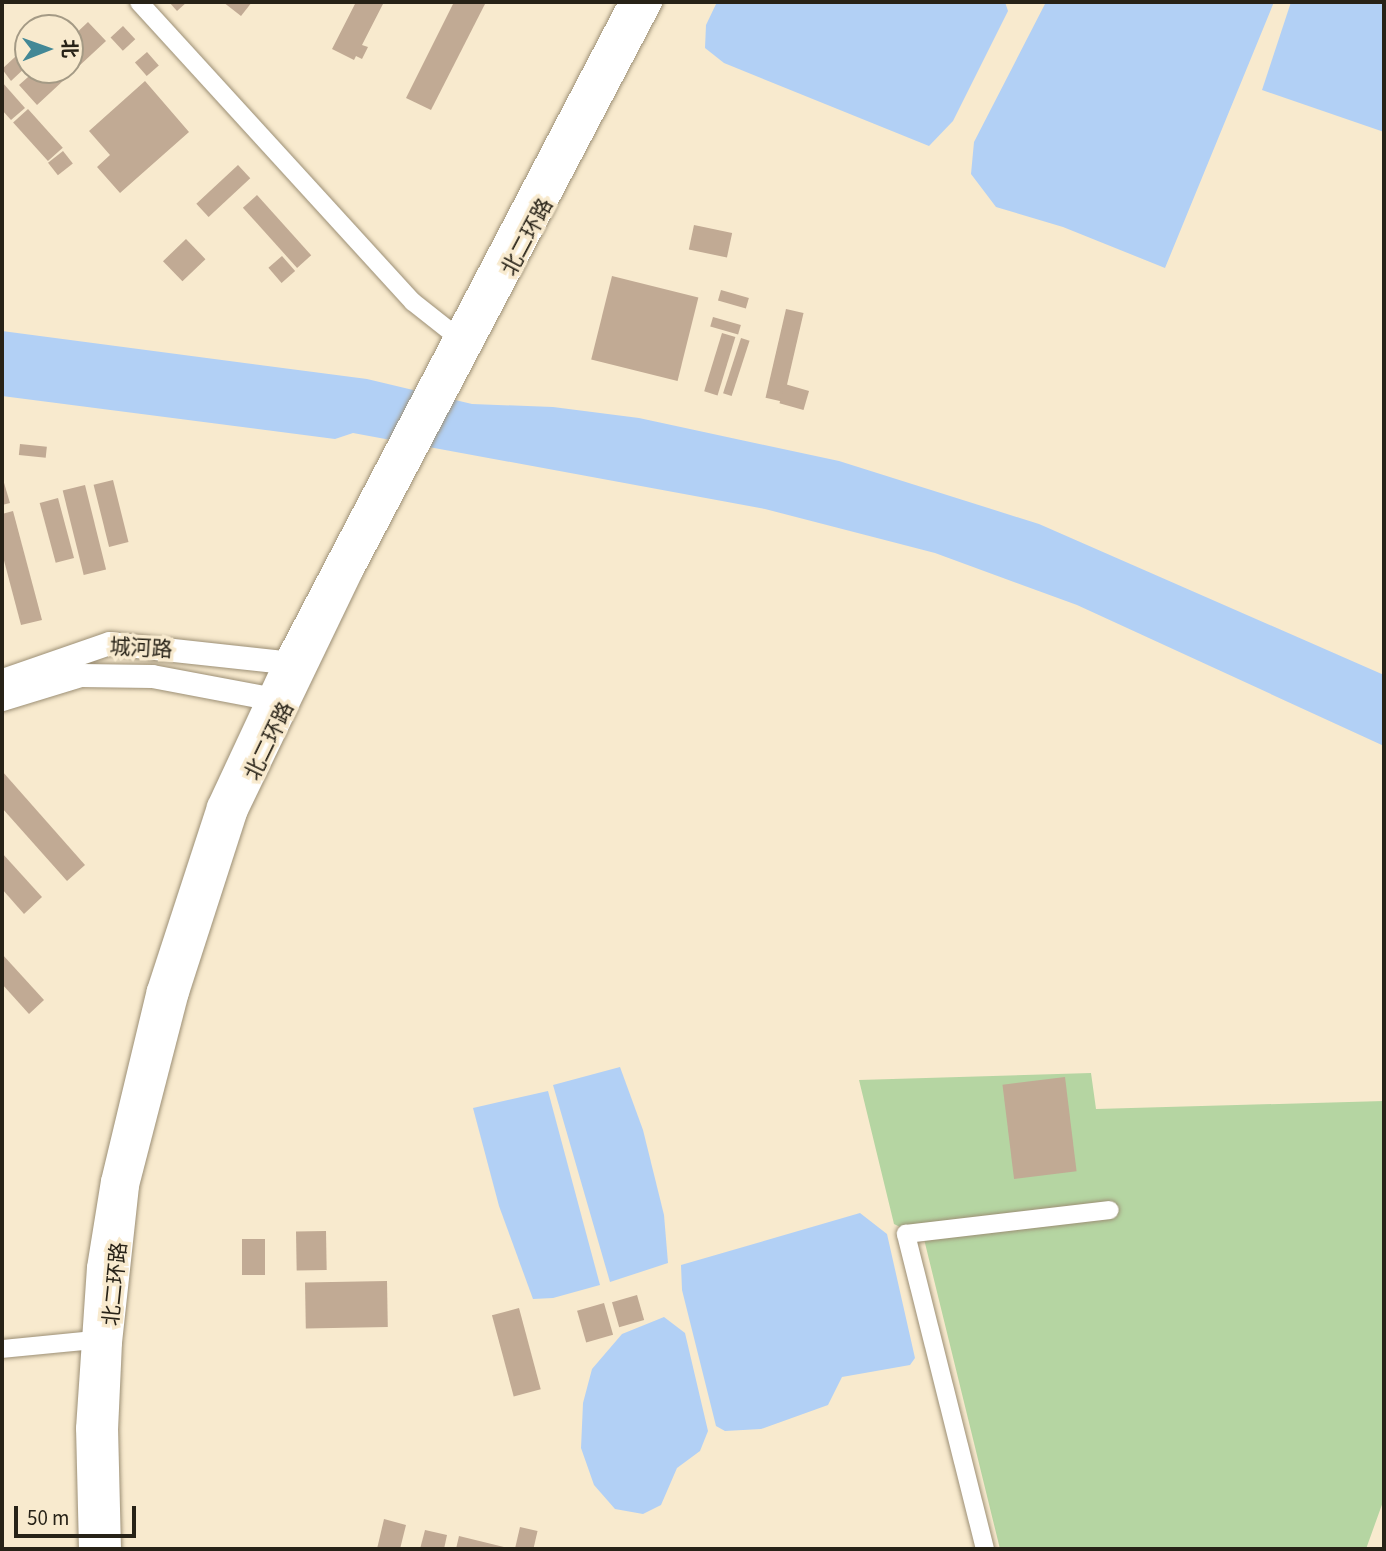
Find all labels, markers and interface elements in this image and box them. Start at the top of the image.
north arrow [14,14,84,84]
text: 北 [55,39,82,58]
street label: 北二环路 [496,194,558,280]
street label: 城河路 [109,634,173,662]
street label: 北二环路 [239,698,299,784]
street label: 北二环路 [98,1241,132,1327]
scale bar [18,1492,140,1536]
text: 50 m [27,1503,69,1533]

